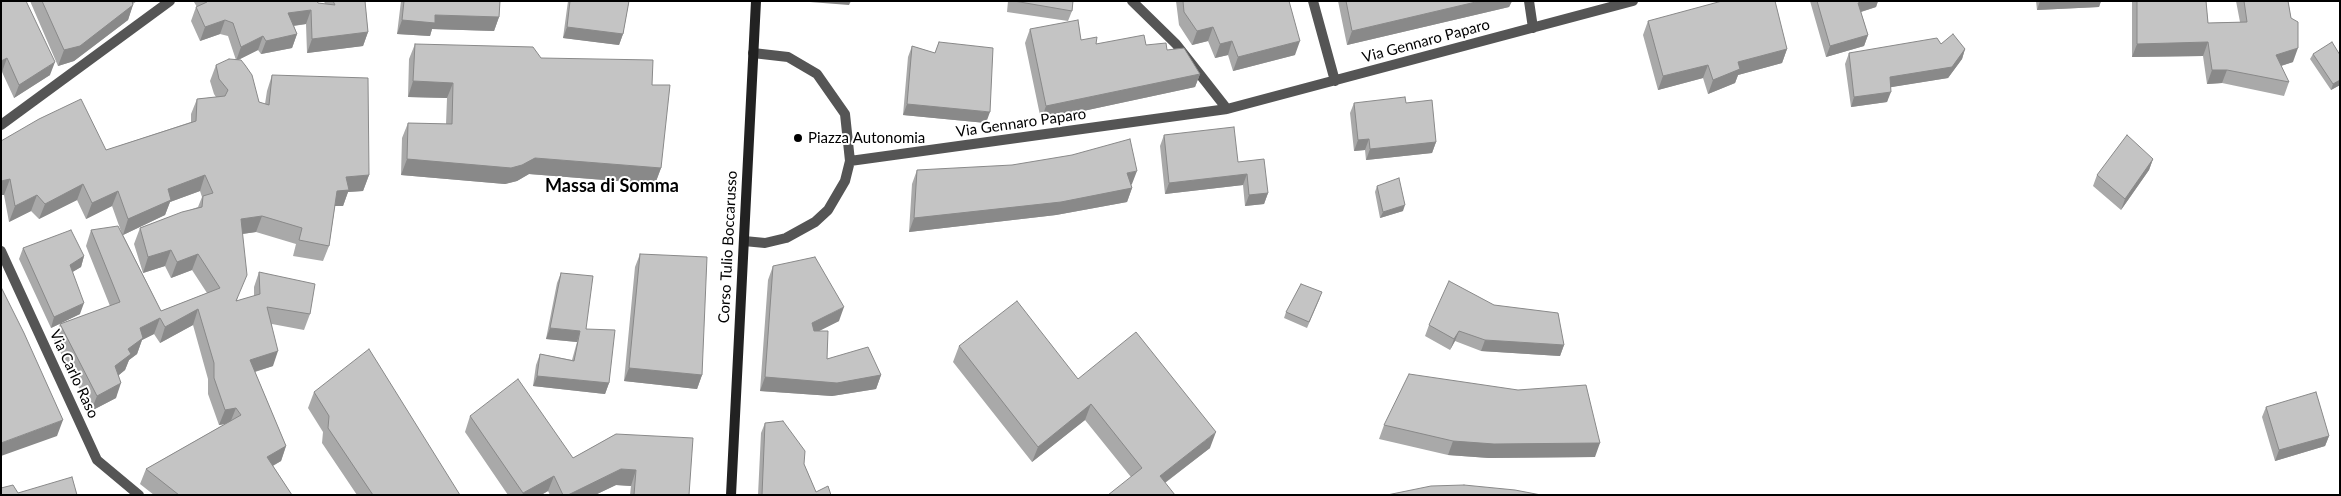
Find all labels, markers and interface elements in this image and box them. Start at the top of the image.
street label: Via Gennaro Paparo [1360,15,1492,67]
street label: Via Gennaro Paparo [955,105,1087,141]
place label: Piazza Autonomia [808,129,925,147]
marker: Piazza Autonomia [792,132,804,144]
street label: Corso Tulio Boccarusso [715,170,741,324]
district label: Massa di Somma [545,175,679,197]
street label: Via Carlo Raso [46,327,102,421]

